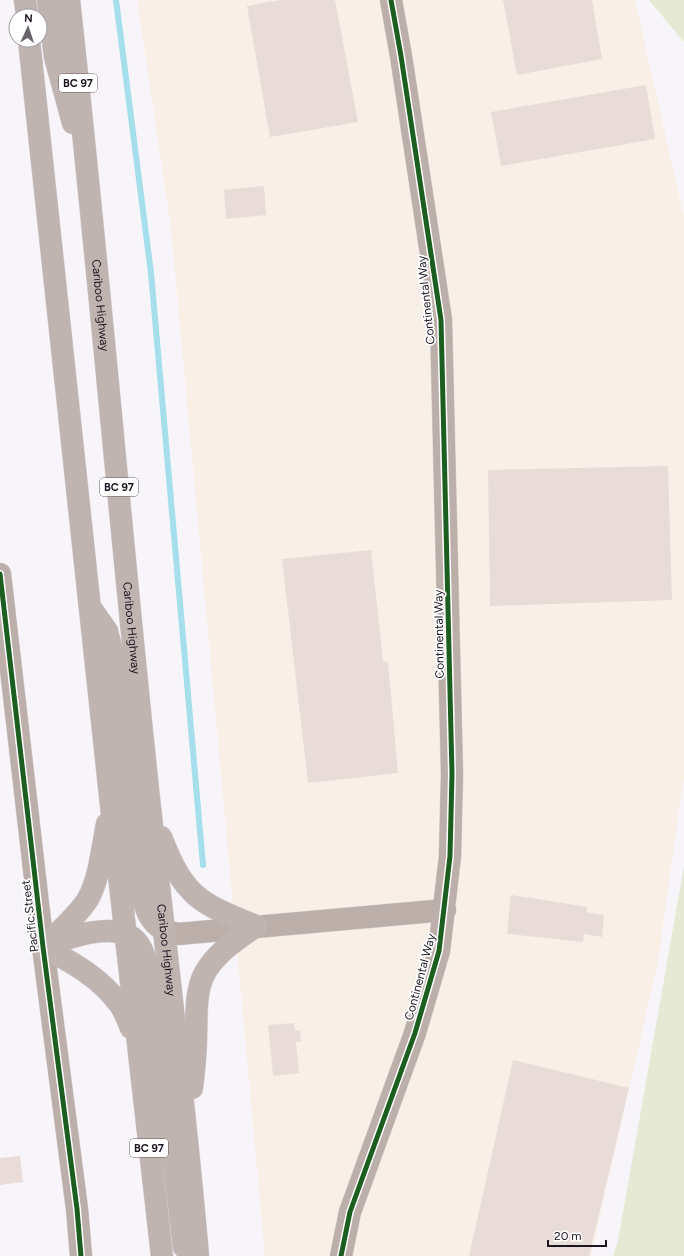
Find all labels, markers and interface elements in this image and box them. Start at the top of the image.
north arrow [8,8,48,48]
text: N [24,12,33,25]
road number: BC 97 [59,74,97,92]
street label: Continental Way [414,254,438,345]
street label: Cariboo Highway [89,259,112,353]
road number: BC 97 [100,478,138,496]
street label: Cariboo Highway [120,581,143,675]
street label: Continental Way [431,589,447,679]
street label: Pacific Street [19,879,41,953]
street label: Cariboo Highway [154,903,179,998]
street label: Continental Way [402,931,438,1022]
road number: BC 97 [130,1139,168,1157]
scale bar [548,1222,606,1248]
text: 20 m [554,1229,582,1243]

